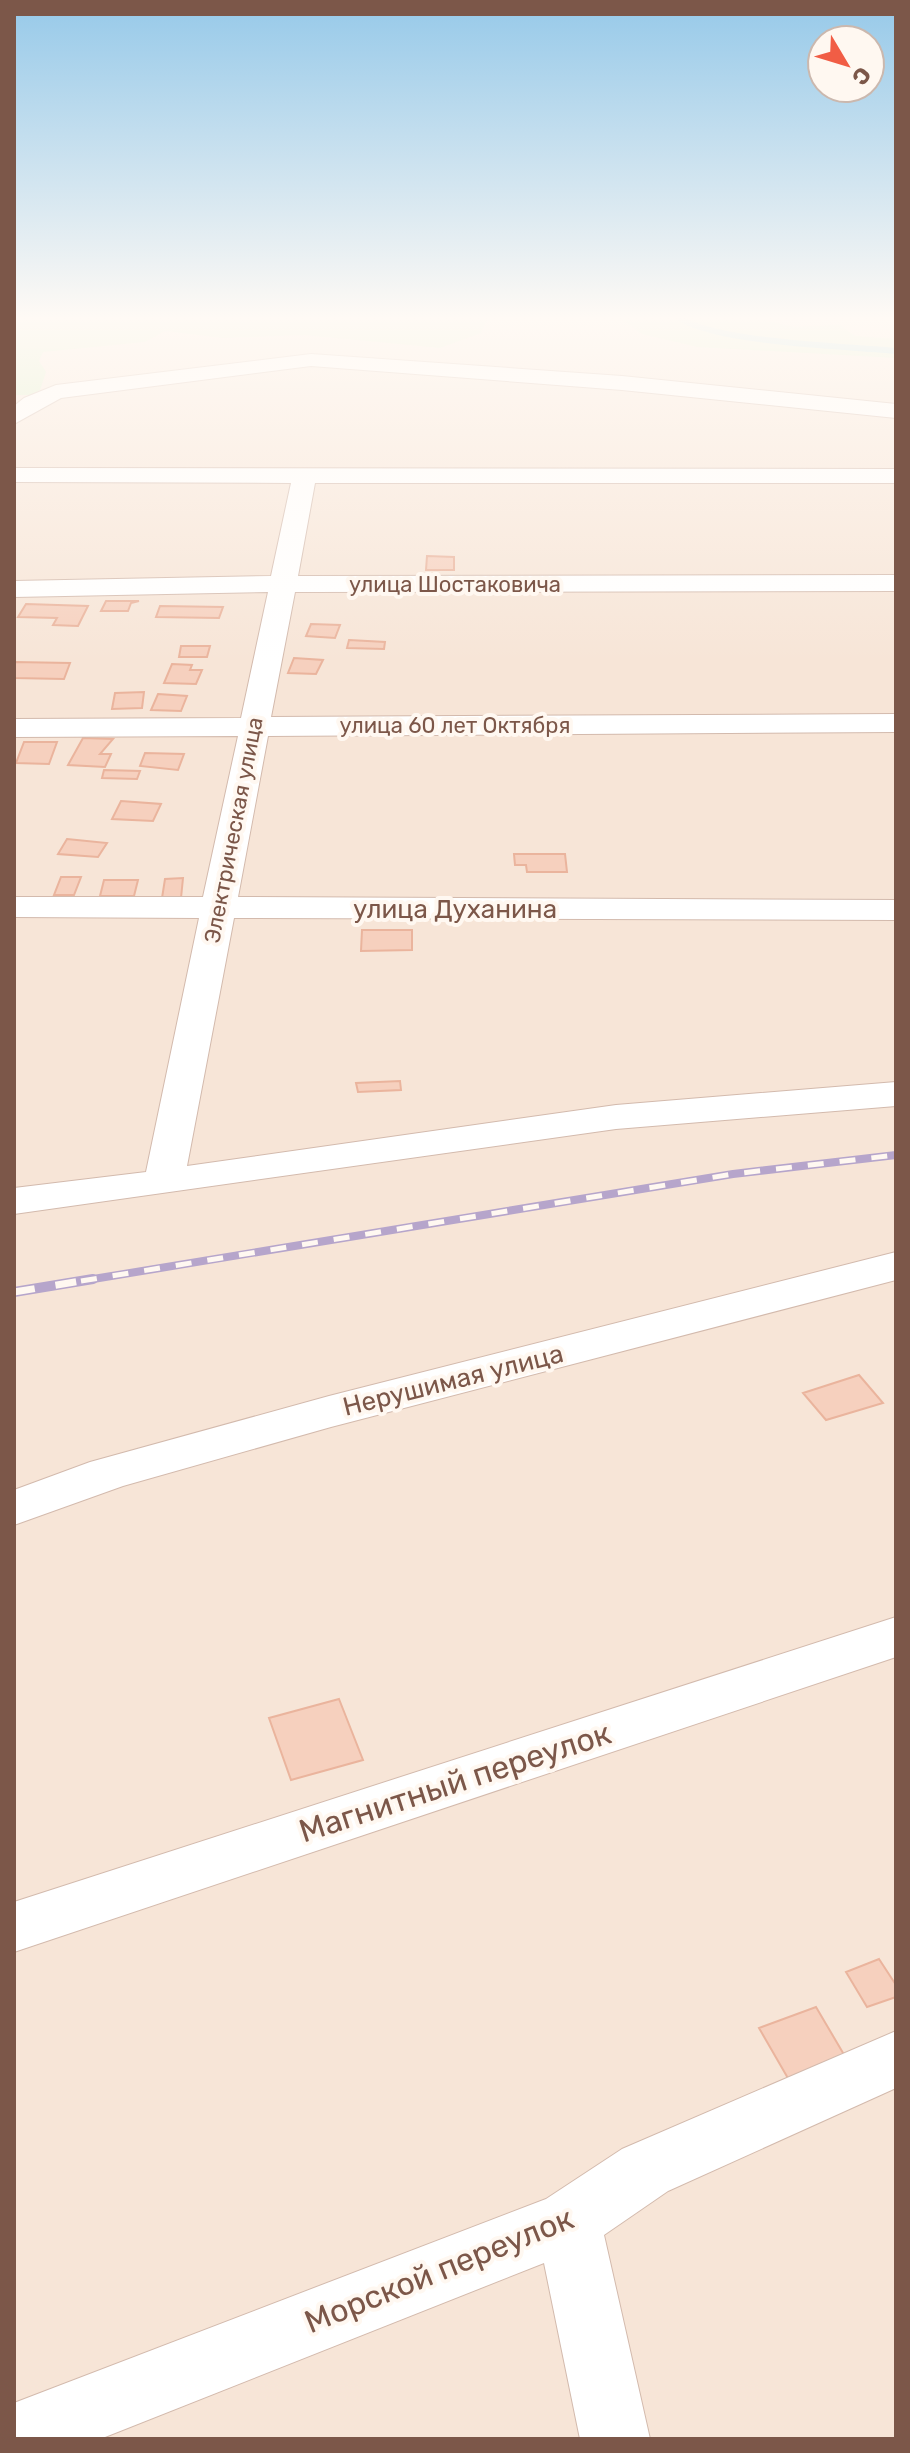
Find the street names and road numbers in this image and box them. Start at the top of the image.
street label: улица Шостаковича [349,571,561,598]
street label: улица 60 лет Октября [340,712,570,739]
street label: Электрическая улица [198,715,269,945]
street label: улица Духанина [353,894,557,925]
street label: Нерушимая улица [340,1338,567,1423]
street label: Магнитный переулок [294,1714,616,1850]
street label: Морской переулок [299,2199,579,2341]

